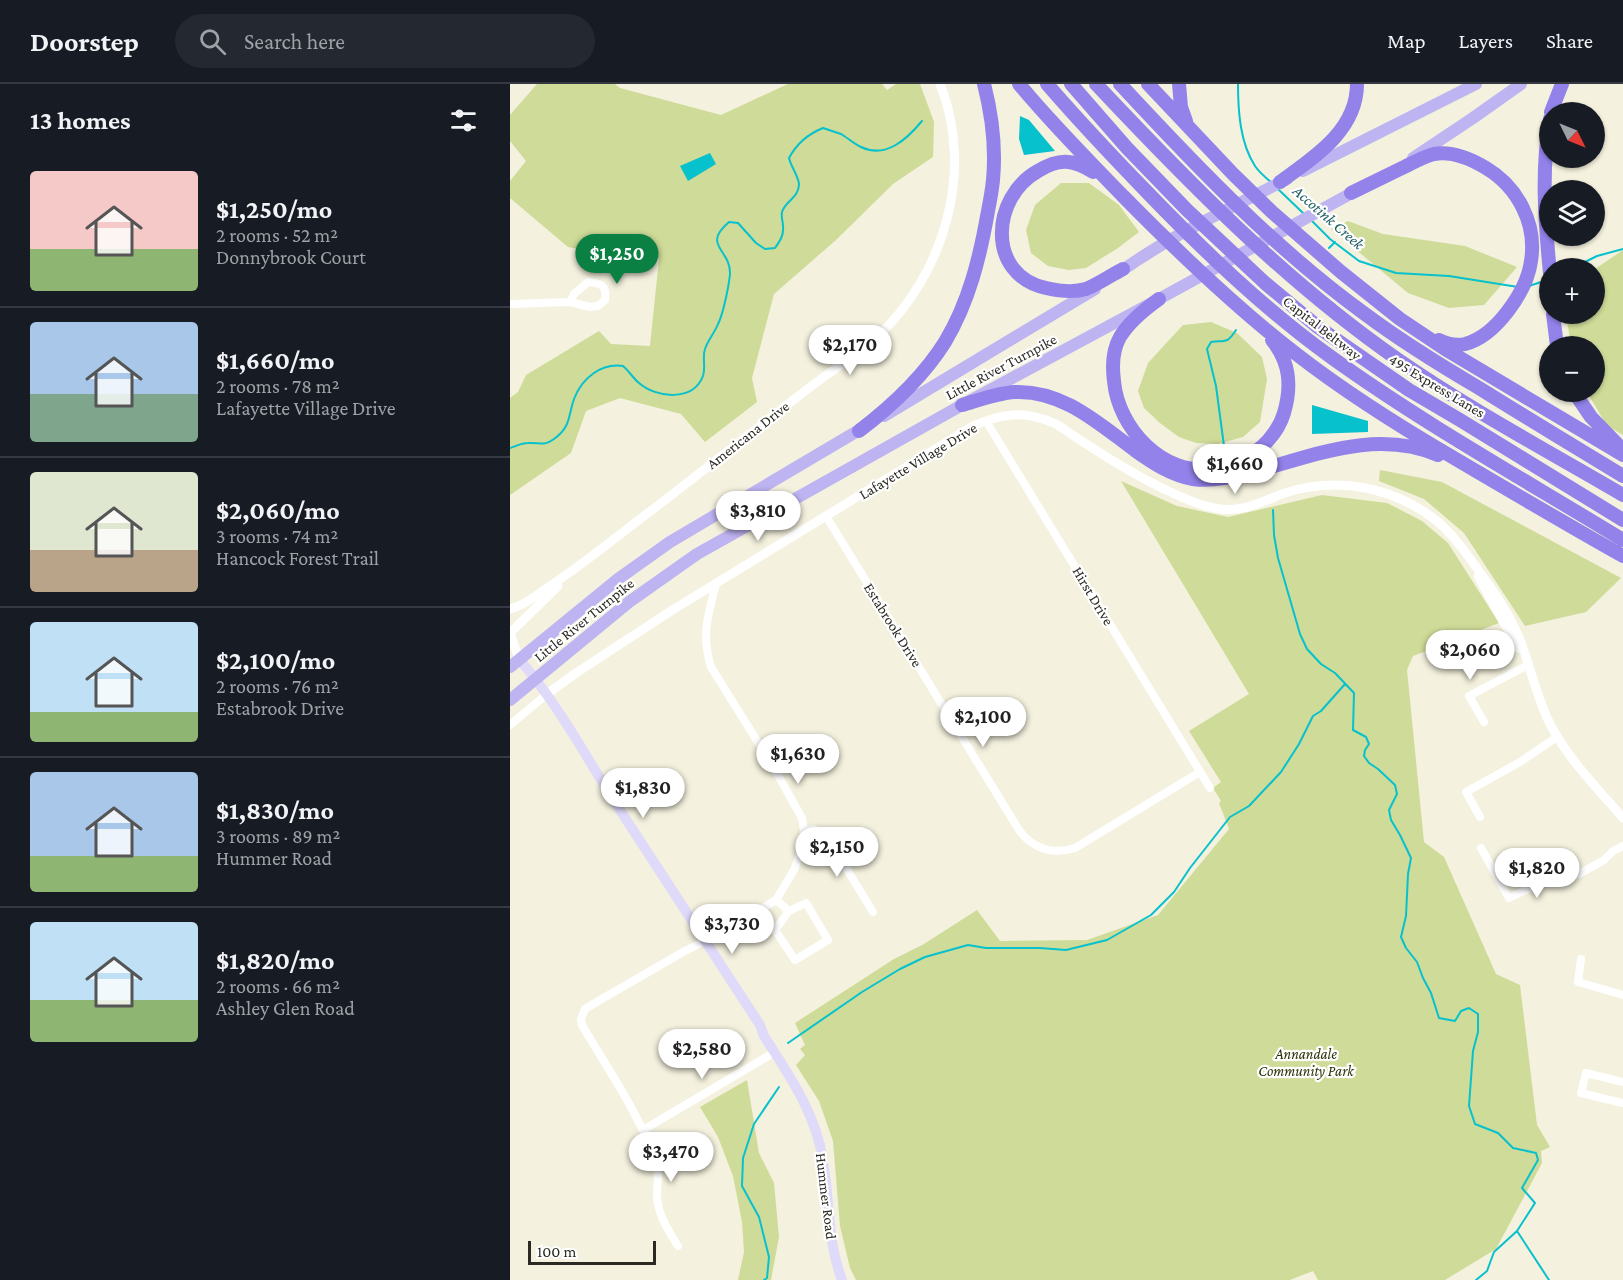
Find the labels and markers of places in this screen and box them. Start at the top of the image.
pin: $1,250 [568,234,666,285]
pin: $2,170 [801,325,899,376]
pin: $1,660 [1186,444,1284,495]
pin: $3,810 [709,491,807,542]
pin: $2,060 [1421,630,1519,681]
pin: $2,100 [934,697,1032,748]
pin: $1,630 [749,734,847,785]
pin: $1,830 [594,768,692,819]
pin: $2,150 [788,827,886,878]
pin: $1,820 [1488,848,1586,899]
pin: $3,730 [683,904,781,955]
pin: $2,580 [653,1029,751,1080]
pin: $3,470 [622,1132,720,1183]

